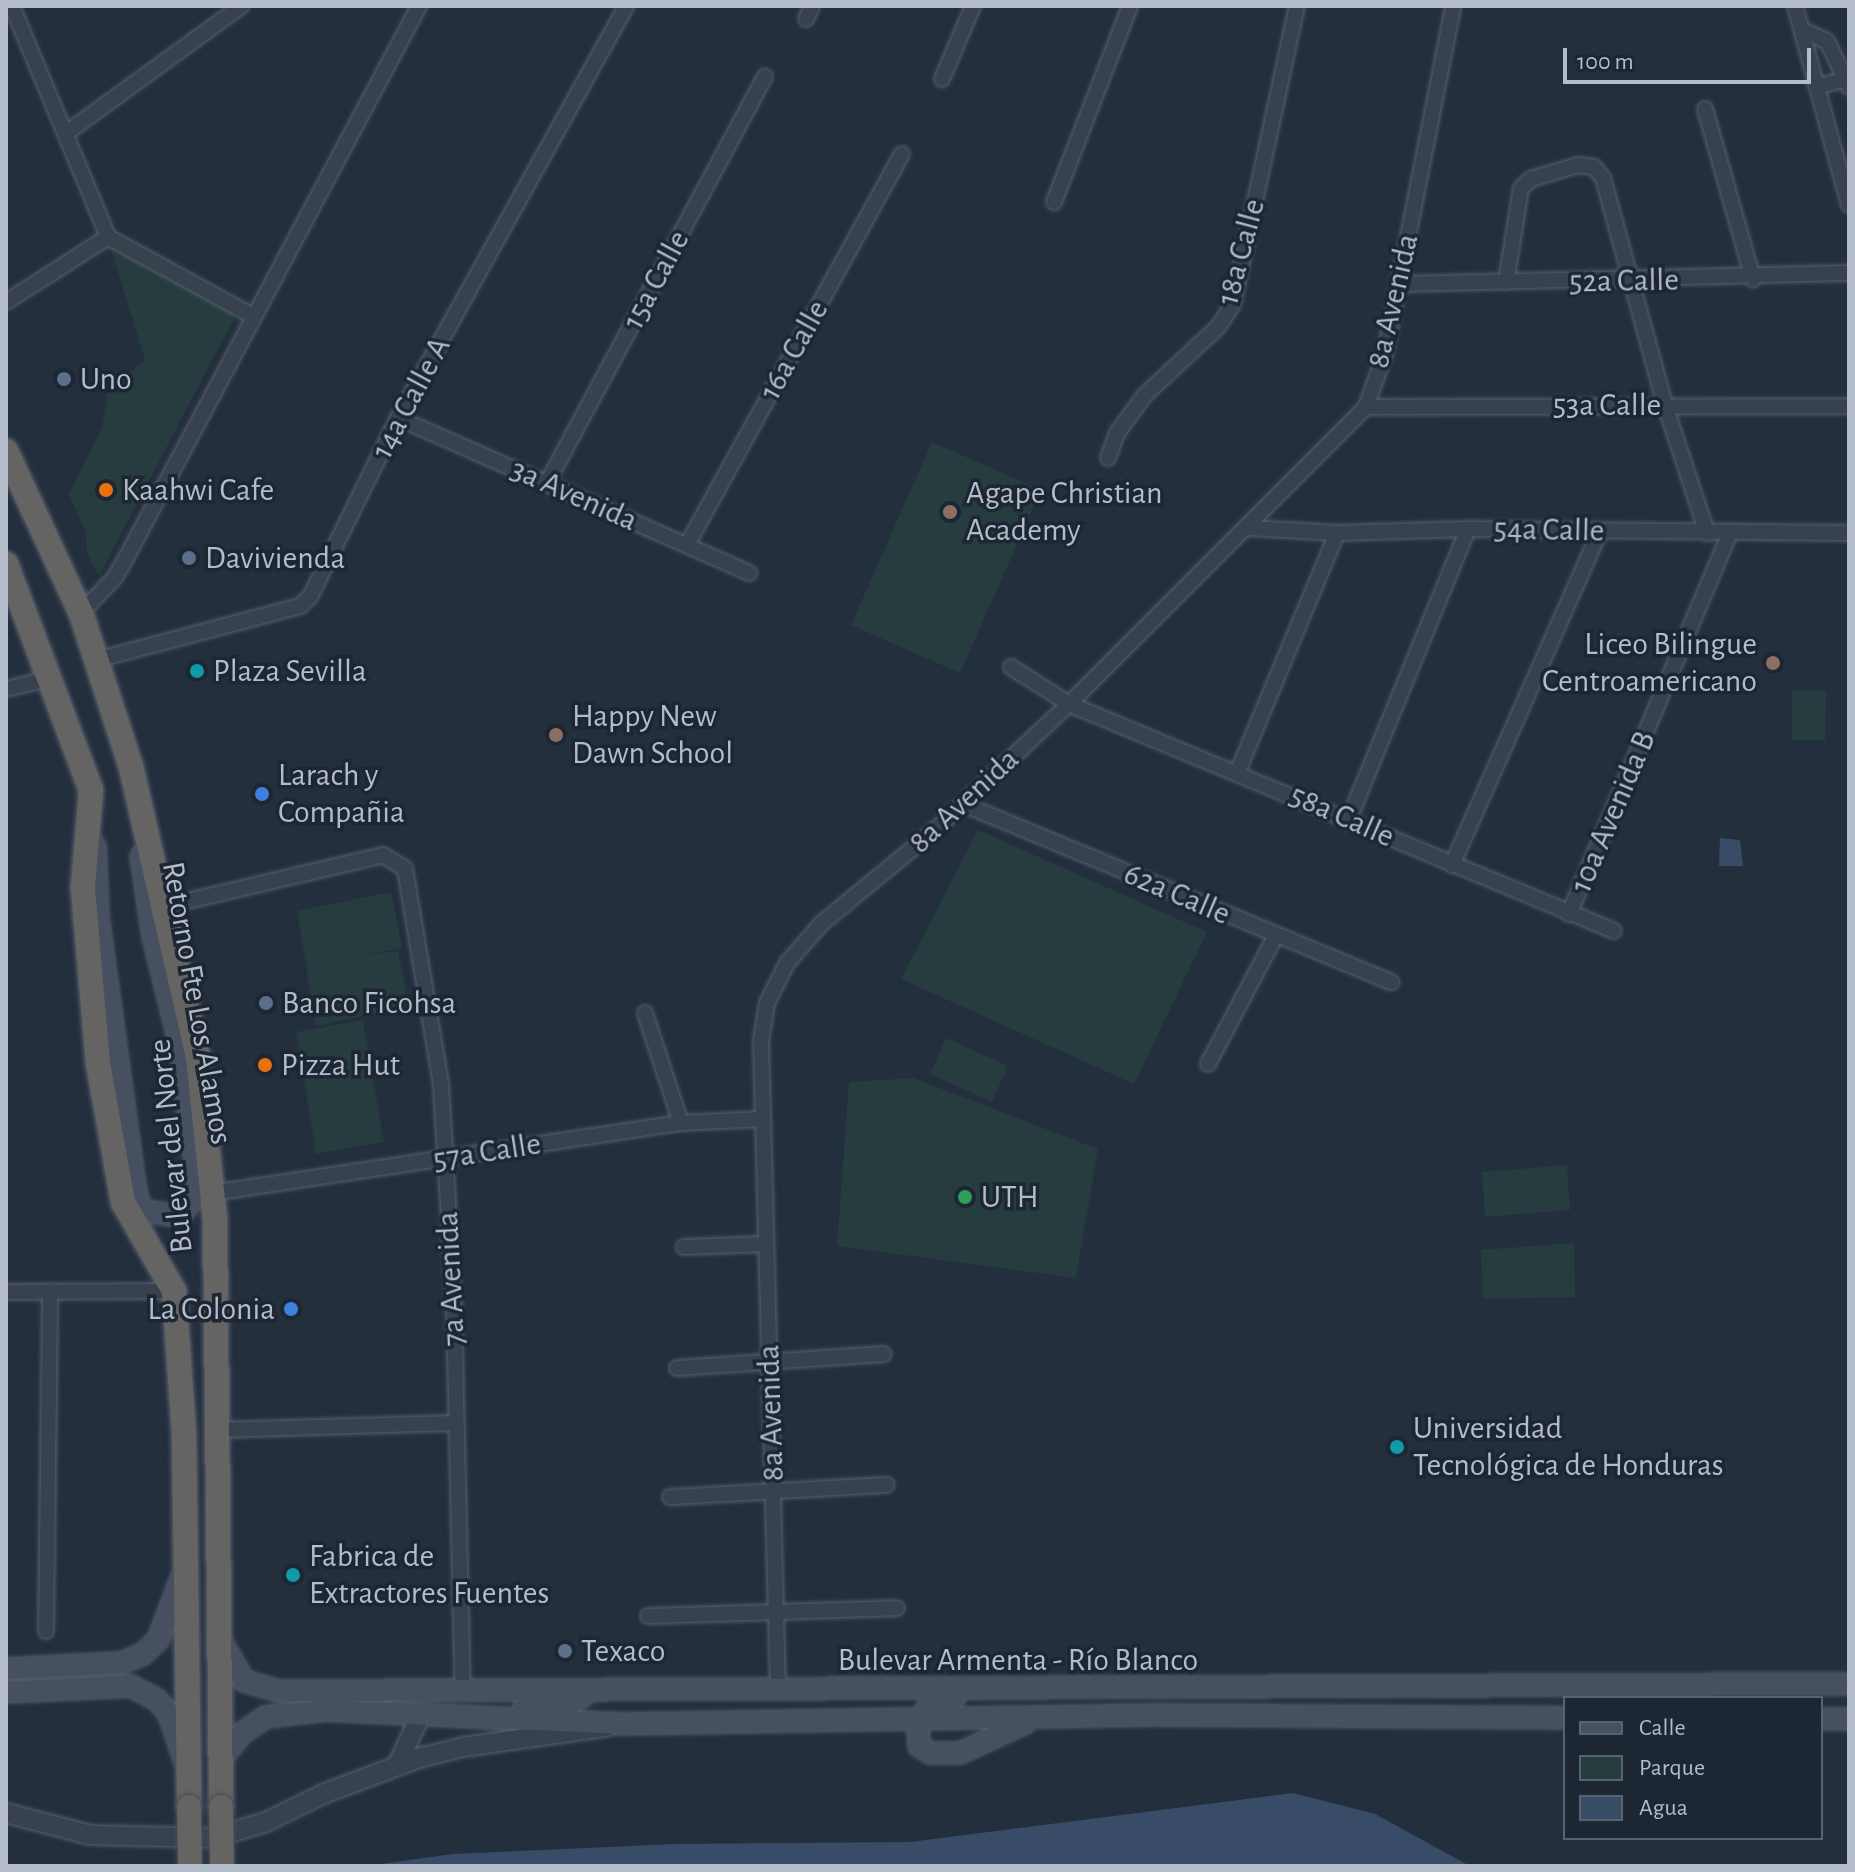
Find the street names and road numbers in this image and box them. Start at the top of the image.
street label: 18a Calle [1208,195,1274,309]
street label: 15a Calle [614,224,698,336]
street label: 8a Avenida [1359,230,1427,372]
street label: 52a Calle [1569,261,1679,301]
street label: 16a Calle [751,293,837,407]
street label: 14a Calle A [363,331,459,465]
street label: 53a Calle [1553,386,1661,424]
street label: 3a Avenida [505,450,643,540]
street label: 54a Calle [1493,510,1605,550]
street label: 10a Avenida B [1562,725,1664,899]
street label: 8a Avenida [901,740,1027,862]
street label: 58a Calle [1284,776,1400,856]
street label: 62a Calle [1118,855,1236,933]
street label: Retorno Fte Los Alamos [153,859,241,1147]
street label: Bulevar del Norte [141,1037,201,1255]
street label: 57a Calle [430,1125,544,1179]
street label: 7a Avenida [428,1211,474,1347]
street label: 8a Avenida [749,1344,793,1482]
street label: Bulevar Armenta - Río Blanco [838,1641,1198,1679]

